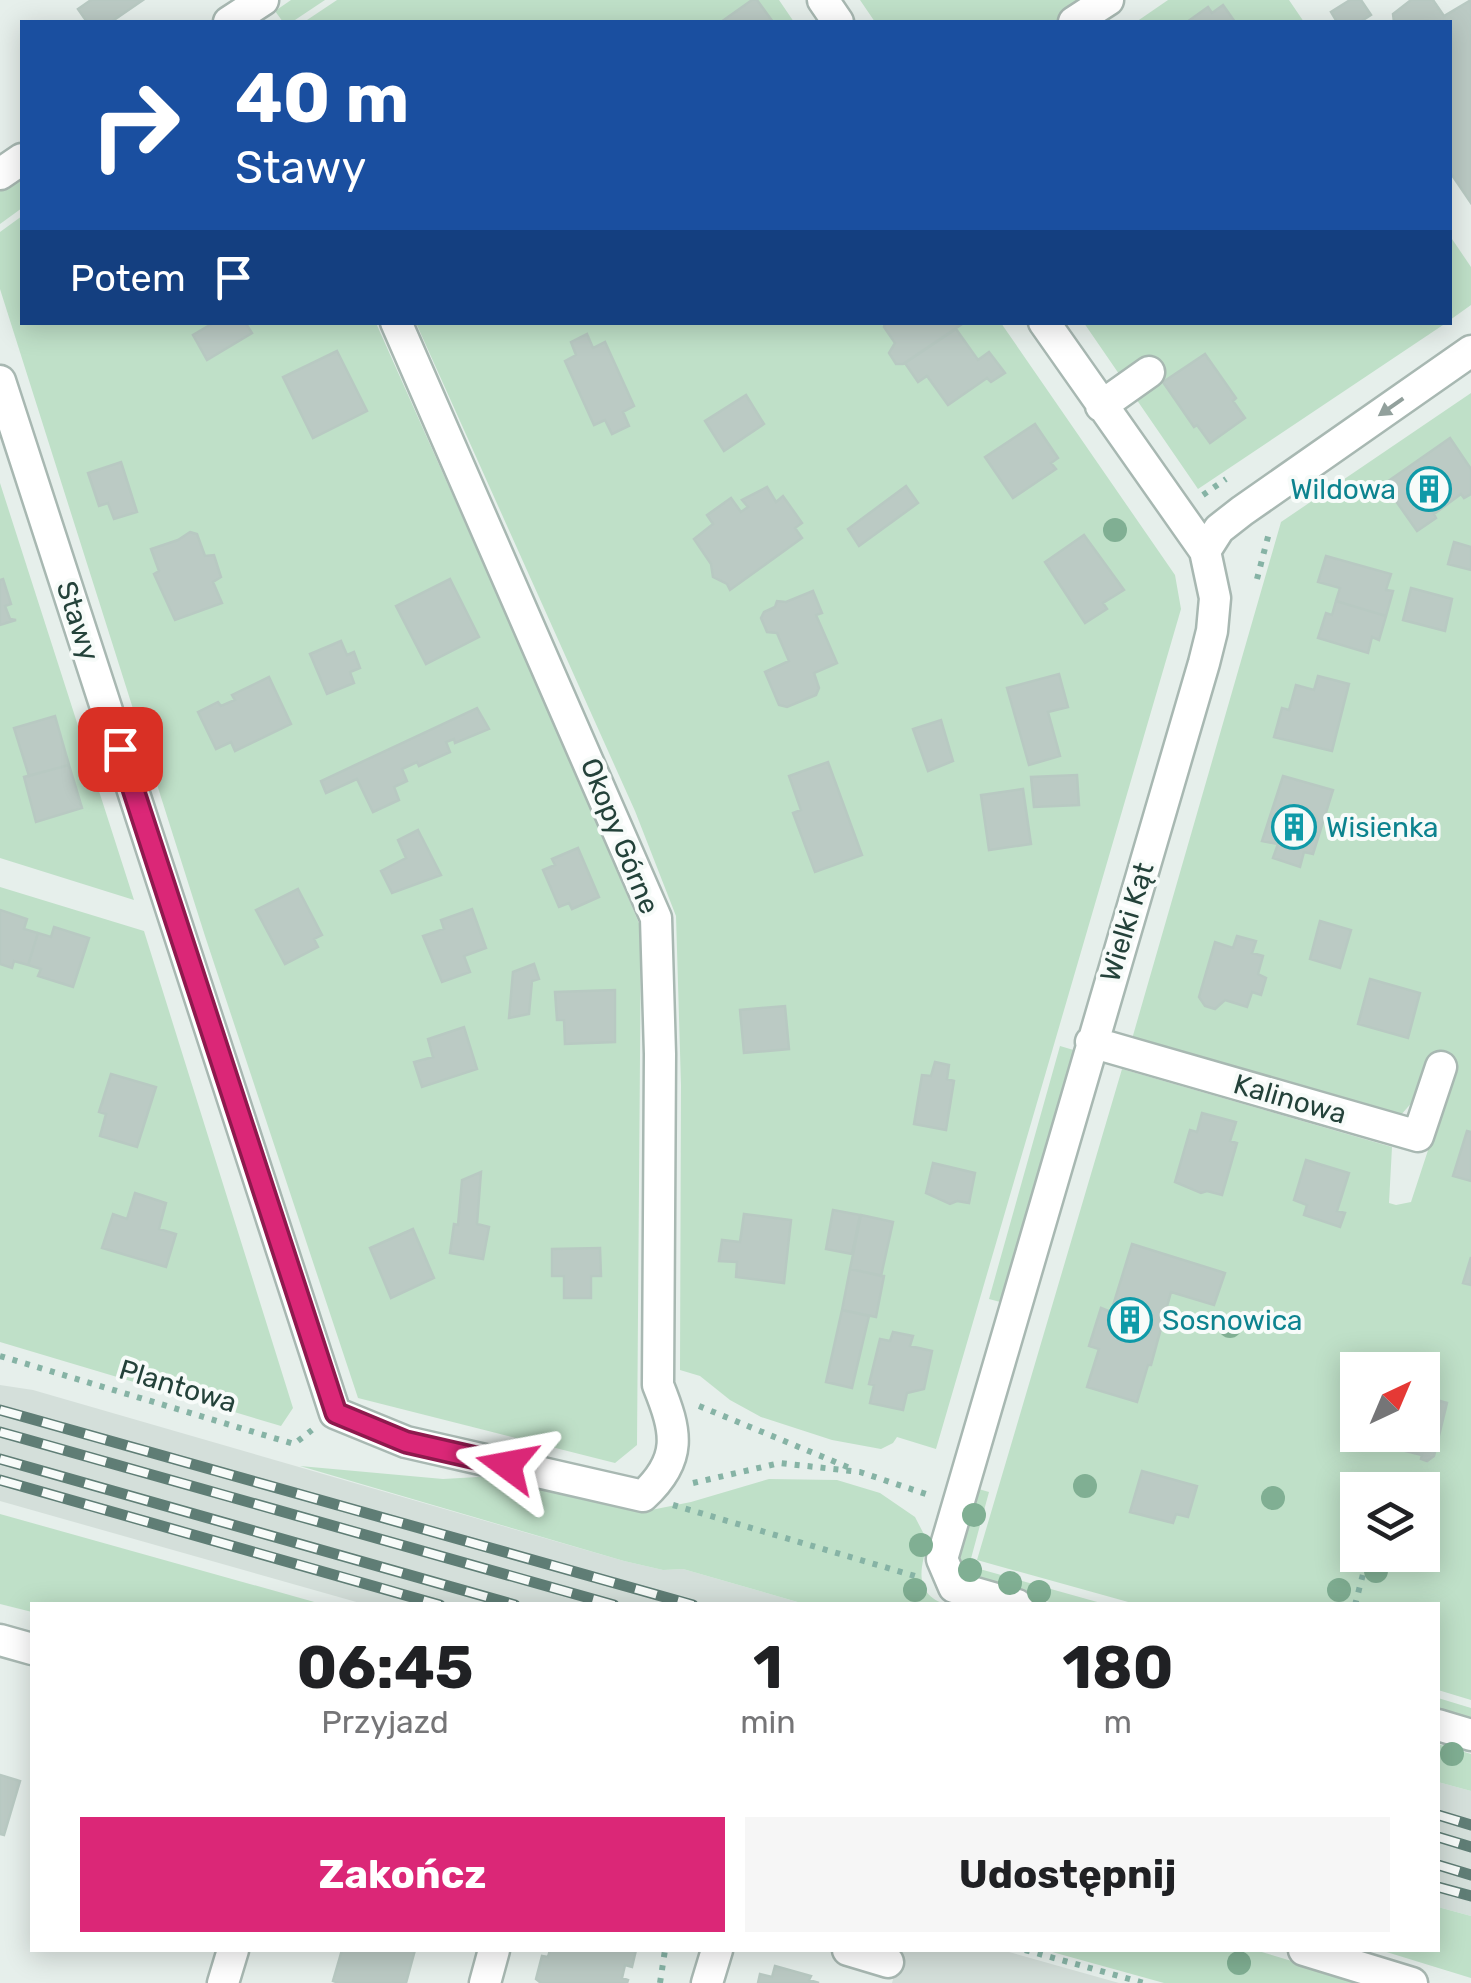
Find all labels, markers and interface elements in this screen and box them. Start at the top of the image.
text: 40 m [235,57,409,140]
icon: right [70,60,200,190]
text: Stawy [235,141,366,194]
icon: arrive [206,250,261,305]
text: Potem [70,255,186,301]
one-way arrow [1378,397,1404,416]
building icon: Wildowa [1406,466,1452,512]
place label: Wildowa [1290,473,1396,506]
street label: Stawy [50,577,106,665]
pin [78,707,163,792]
icon: arrive [93,722,148,777]
street label: Okopy Górne [574,753,666,919]
building icon: Wisienka [1271,804,1317,850]
place label: Wisienka [1326,811,1439,844]
street label: Wielki Kąt [1093,858,1161,985]
street label: Kalinowa [1230,1067,1350,1131]
building icon: Sosnowica [1107,1297,1153,1343]
place label: Sosnowica [1162,1304,1303,1337]
north arrow [1340,1352,1440,1452]
map controls [1340,1352,1440,1572]
street label: Plantowa [115,1353,241,1419]
position arrow [455,1413,559,1517]
button: layers [1340,1472,1440,1572]
text: 06:45 [297,1632,474,1703]
text: 1 [753,1632,783,1703]
text: 180 [1062,1632,1173,1703]
text: Przyjazd [321,1703,449,1741]
text: min [740,1703,796,1741]
text: m [1104,1703,1132,1741]
button: Zakończ [80,1817,725,1932]
button: Udostępnij [745,1817,1390,1932]

